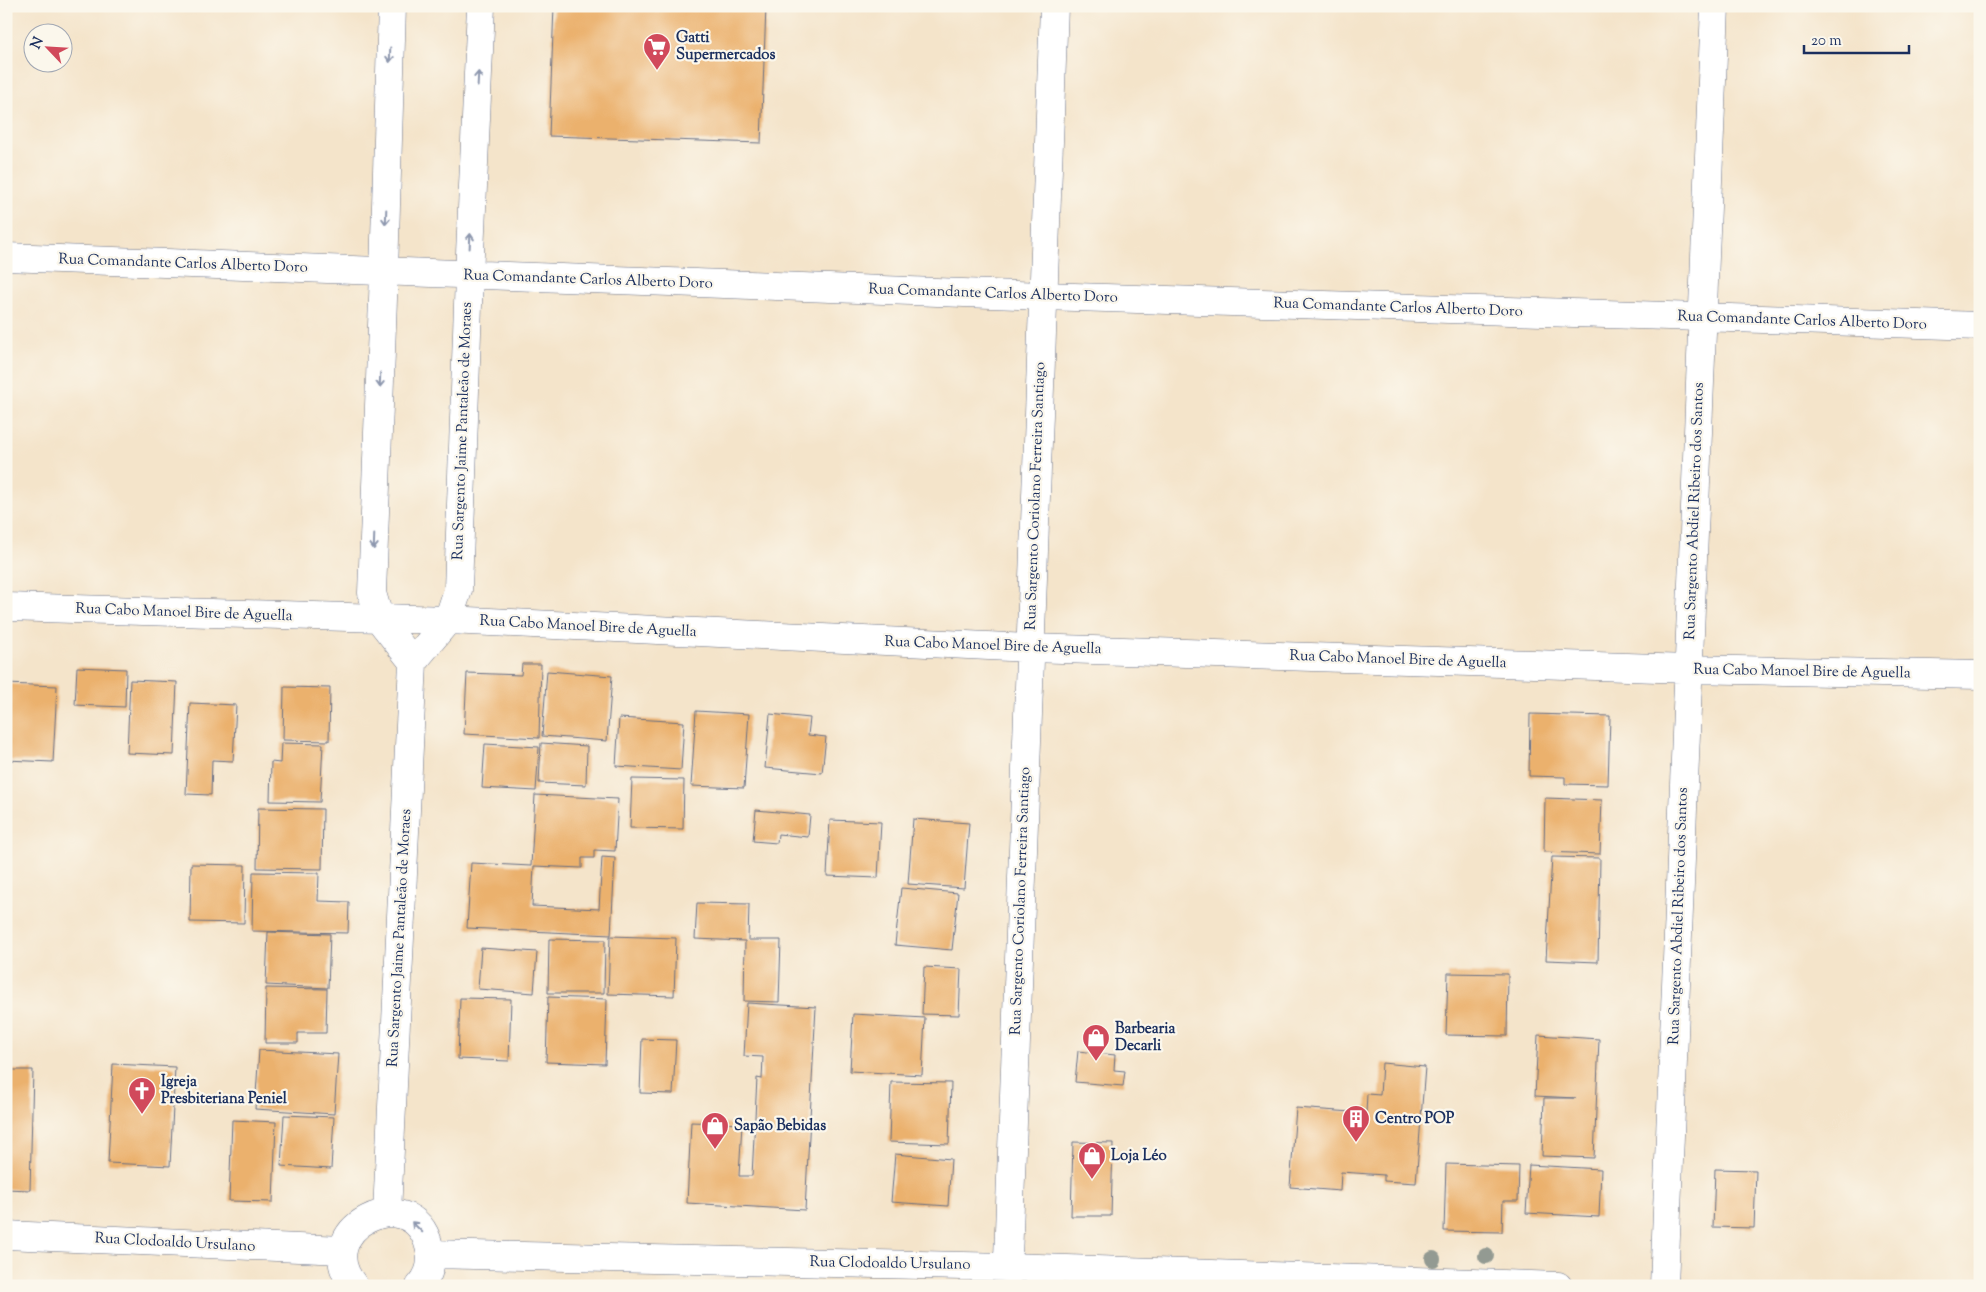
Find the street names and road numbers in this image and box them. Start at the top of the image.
street label: Rua Comandante Carlos Alberto Doro [58,249,308,279]
street label: Rua Comandante Carlos Alberto Doro [463,265,713,295]
street label: Rua Comandante Carlos Alberto Doro [868,279,1118,309]
street label: Rua Comandante Carlos Alberto Doro [1273,293,1523,323]
street label: Rua Sargento Jaime Pantaleão de Moraes [448,301,478,560]
street label: Rua Comandante Carlos Alberto Doro [1677,306,1927,336]
street label: Rua Sargento Coriolano Ferreira Santiago [1021,362,1051,630]
street label: Rua Sargento Abdiel Ribeiro dos Santos [1680,382,1710,640]
street label: Rua Cabo Manoel Bire de Aguella [75,599,293,627]
street label: Rua Cabo Manoel Bire de Aguella [479,611,697,643]
street label: Rua Cabo Manoel Bire de Aguella [884,632,1102,660]
street label: Rua Cabo Manoel Bire de Aguella [1289,646,1507,674]
street label: Rua Cabo Manoel Bire de Aguella [1693,660,1911,684]
street label: Rua Sargento Coriolano Ferreira Santiago [1006,767,1036,1035]
street label: Rua Sargento Abdiel Ribeiro dos Santos [1664,787,1694,1045]
street label: Rua Sargento Jaime Pantaleão de Moraes [383,808,417,1068]
street label: Rua Clodoaldo Ursulano [94,1228,256,1258]
street label: Rua Clodoaldo Ursulano [809,1252,971,1276]

